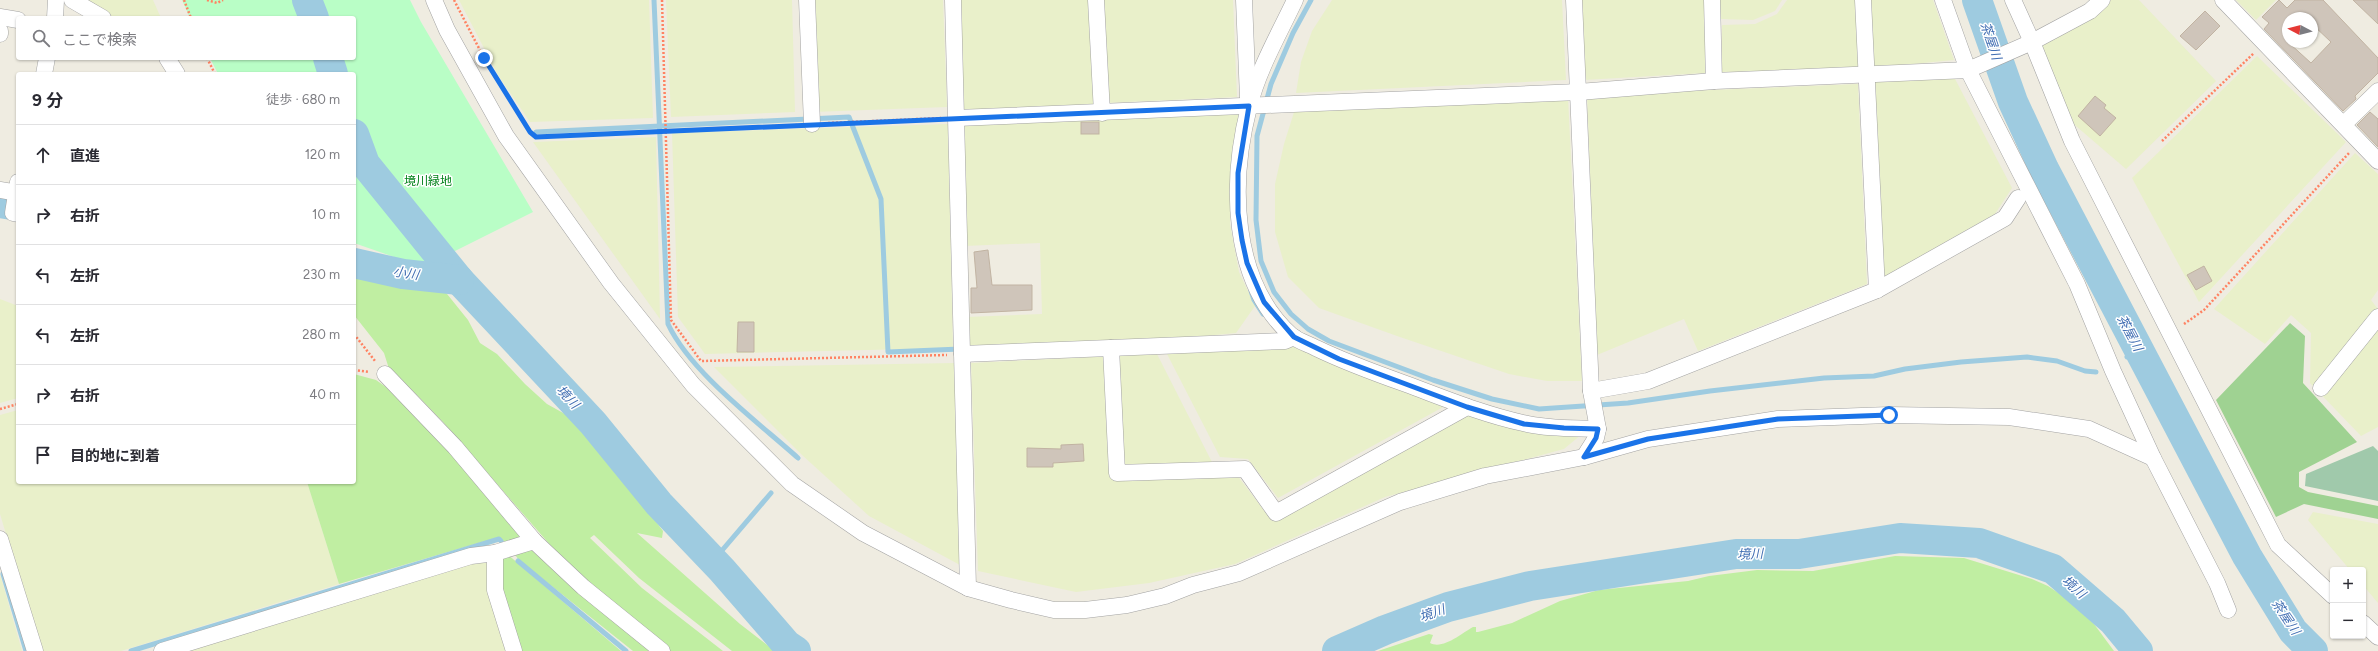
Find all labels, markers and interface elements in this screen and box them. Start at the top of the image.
north arrow [2282,12,2318,48]
search box [16,16,356,60]
water label: 茶屋川 [1978,20,2005,64]
icon: search [30,27,52,49]
text: ここで検索 [62,31,137,49]
route end [475,49,493,67]
text: 9 分 [32,90,63,110]
text: 徒歩 · 680 m [266,92,340,107]
icon: ahead [32,144,54,166]
text: 直進 [70,147,100,165]
text: 120 m [305,147,340,162]
park label: 境川緑地 [404,174,452,188]
icon: right [32,204,54,226]
text: 右折 [70,207,100,225]
text: 10 m [312,207,340,222]
icon: left [32,264,54,286]
water label: 小川 [392,264,422,283]
text: 左折 [70,267,100,285]
text: 230 m [303,267,340,282]
water label: 茶屋川 [2114,312,2147,355]
icon: left [32,324,54,346]
text: 左折 [70,327,100,345]
text: 280 m [302,327,340,342]
water label: 境川 [554,382,584,413]
icon: right [32,384,54,406]
text: 右折 [70,387,100,405]
text: 40 m [309,387,340,402]
route start [1880,406,1898,424]
icon: arrive [32,444,54,466]
text: 目的地に到着 [70,447,160,465]
water label: 境川 [1737,546,1765,562]
map controls [2330,567,2366,639]
button: + [2330,567,2366,603]
water label: 境川 [2059,573,2090,602]
water label: 茶屋川 [2269,597,2304,639]
water label: 境川 [1417,601,1449,624]
button: − [2330,603,2366,639]

